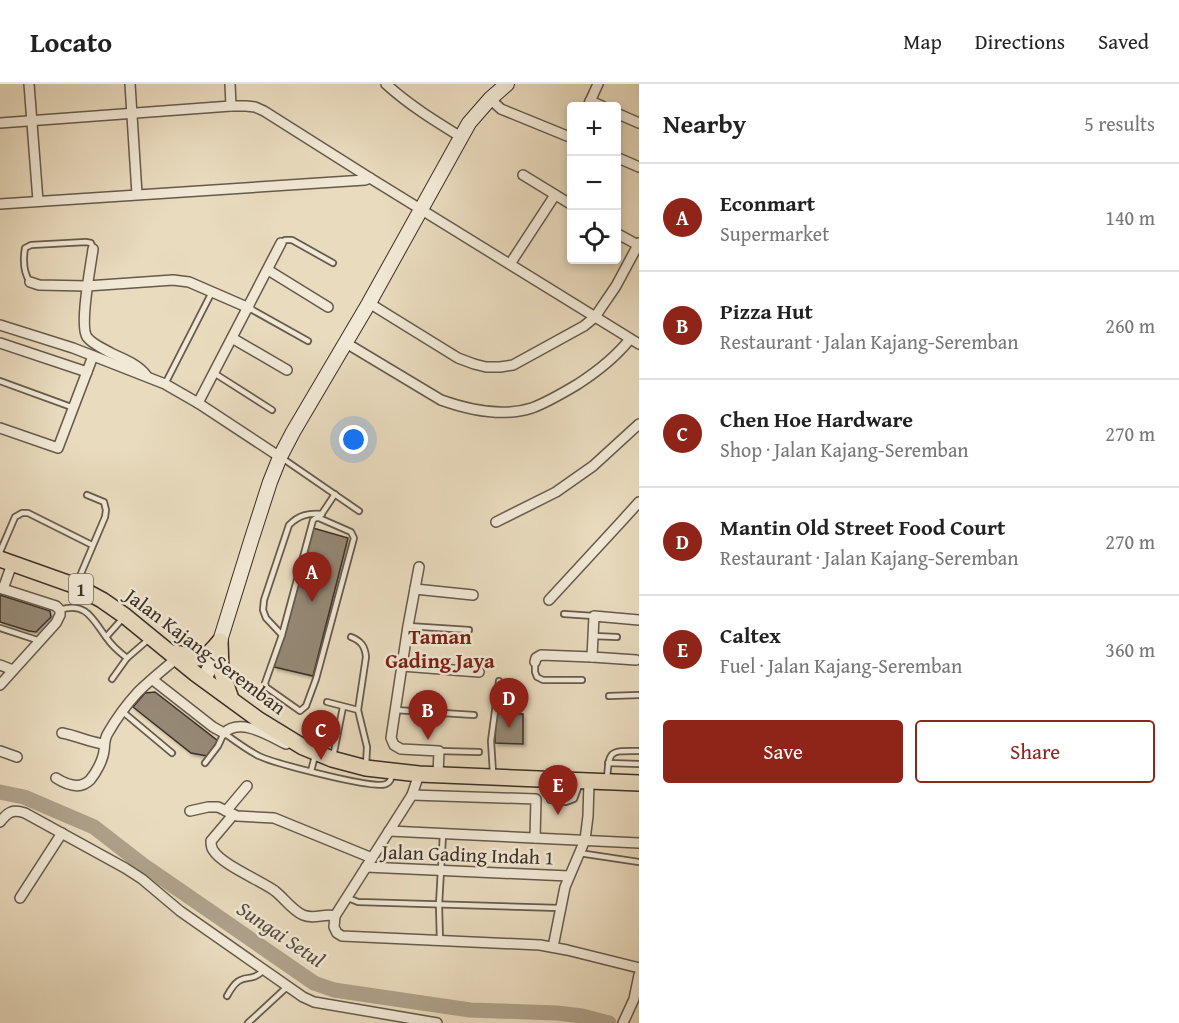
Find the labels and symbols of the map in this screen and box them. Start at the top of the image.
your location [339,425,368,454]
pin: A [292,552,332,602]
road number: 1 [69,574,93,604]
street label: Jalan Kajang-Seremban [117,579,292,721]
district label: Taman Gading Jaya [385,621,495,676]
pin: D [490,678,528,728]
pin: B [408,690,448,740]
pin: C [302,710,340,760]
pin: E [538,766,578,815]
street label: Jalan Gading Indah 1 [378,836,555,871]
water label: Sungai Setul [231,893,331,975]

